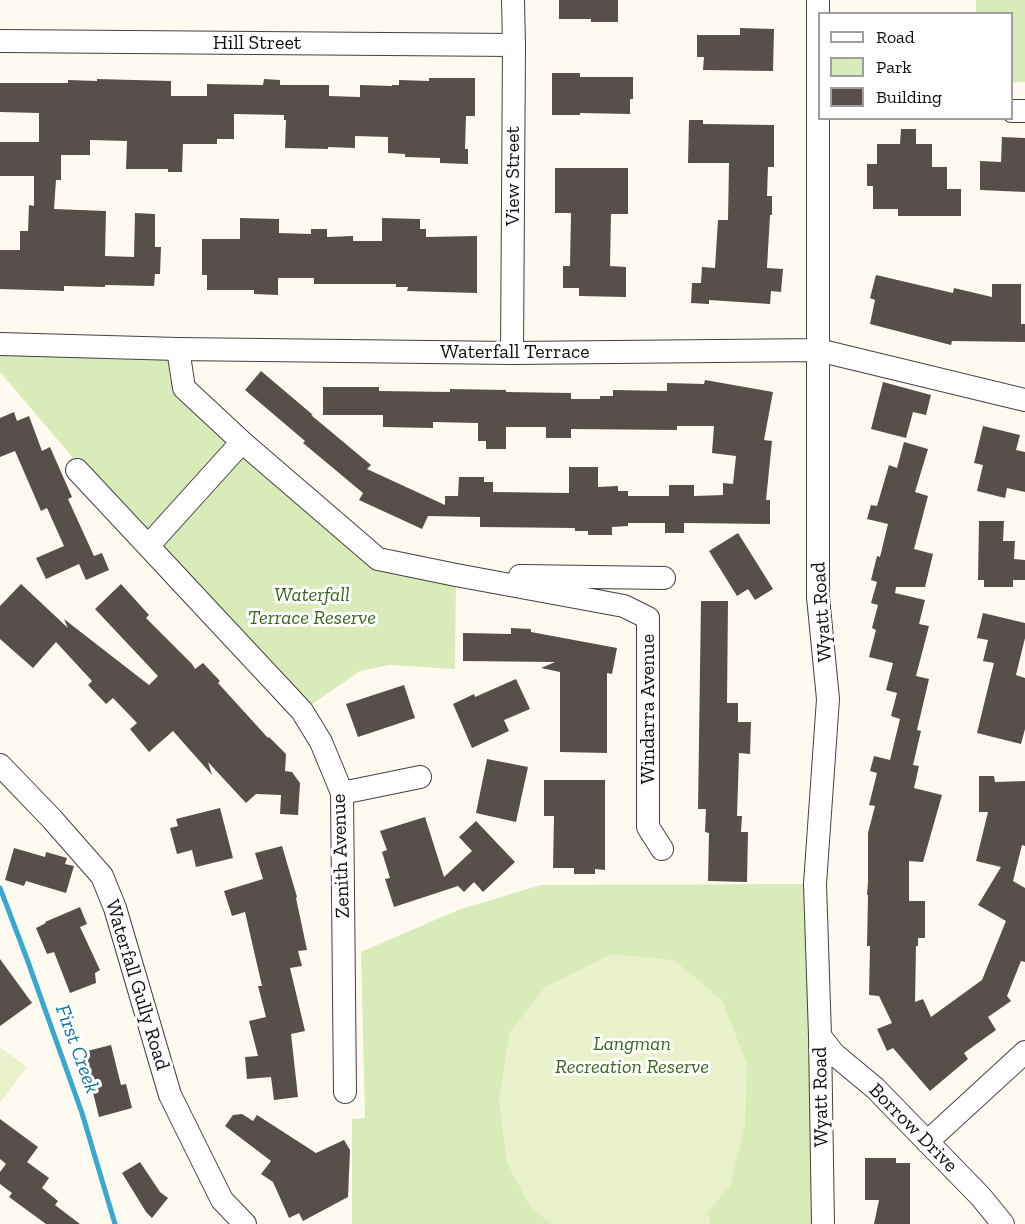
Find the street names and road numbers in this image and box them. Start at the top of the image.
street label: Hill Street [213,31,301,55]
street label: View Street [501,126,525,226]
street label: Waterfall Terrace [440,340,590,364]
street label: Wyatt Road [807,561,837,663]
street label: Windarra Avenue [636,634,660,784]
street label: Zenith Avenue [327,793,355,919]
street label: Waterfall Gully Road [100,897,174,1073]
street label: Wyatt Road [808,1047,834,1147]
street label: Borrow Drive [863,1078,963,1178]

